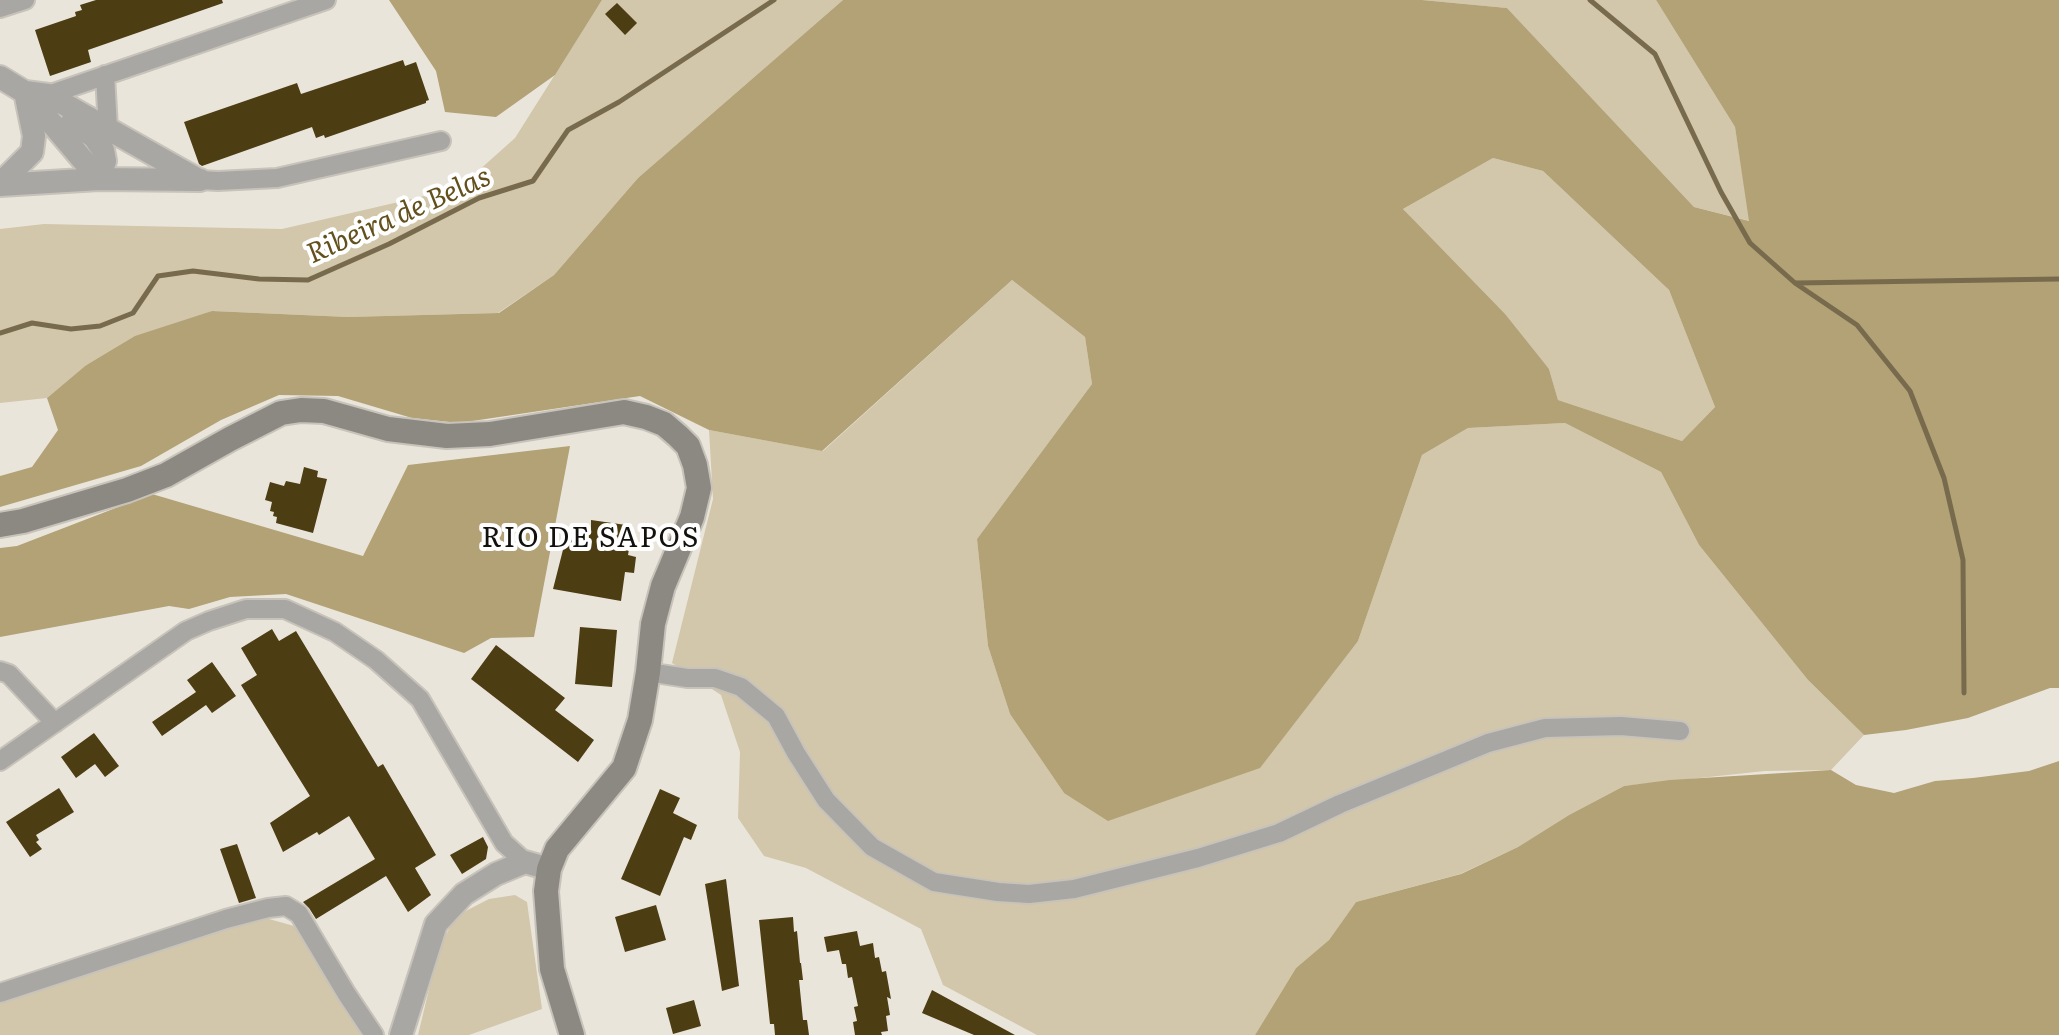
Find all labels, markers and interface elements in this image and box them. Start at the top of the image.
water label: Ribeira de Belas [302,160,496,272]
district label: RIO DE SAPOS [481,522,701,556]

